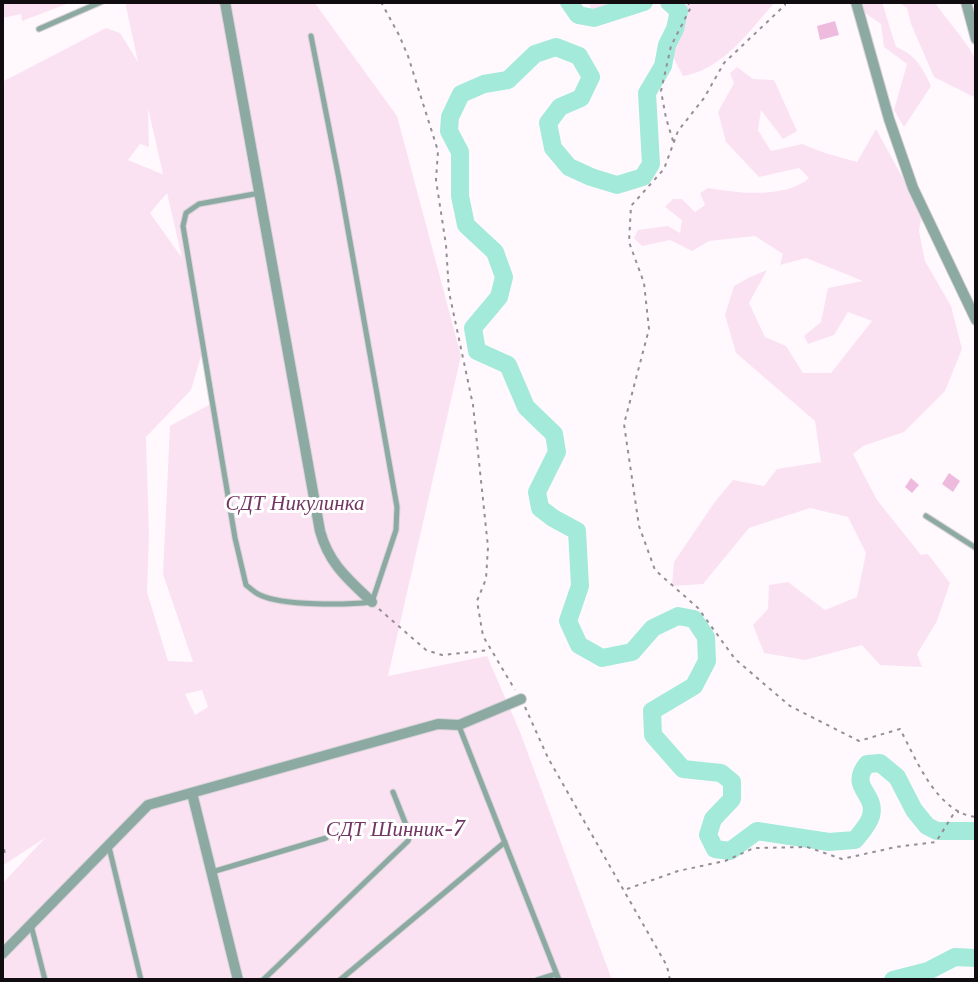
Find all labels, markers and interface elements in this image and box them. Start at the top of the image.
park label: СДТ Никулинка [226,491,364,517]
park label: СДТ Шинник-7 [326,817,464,843]

